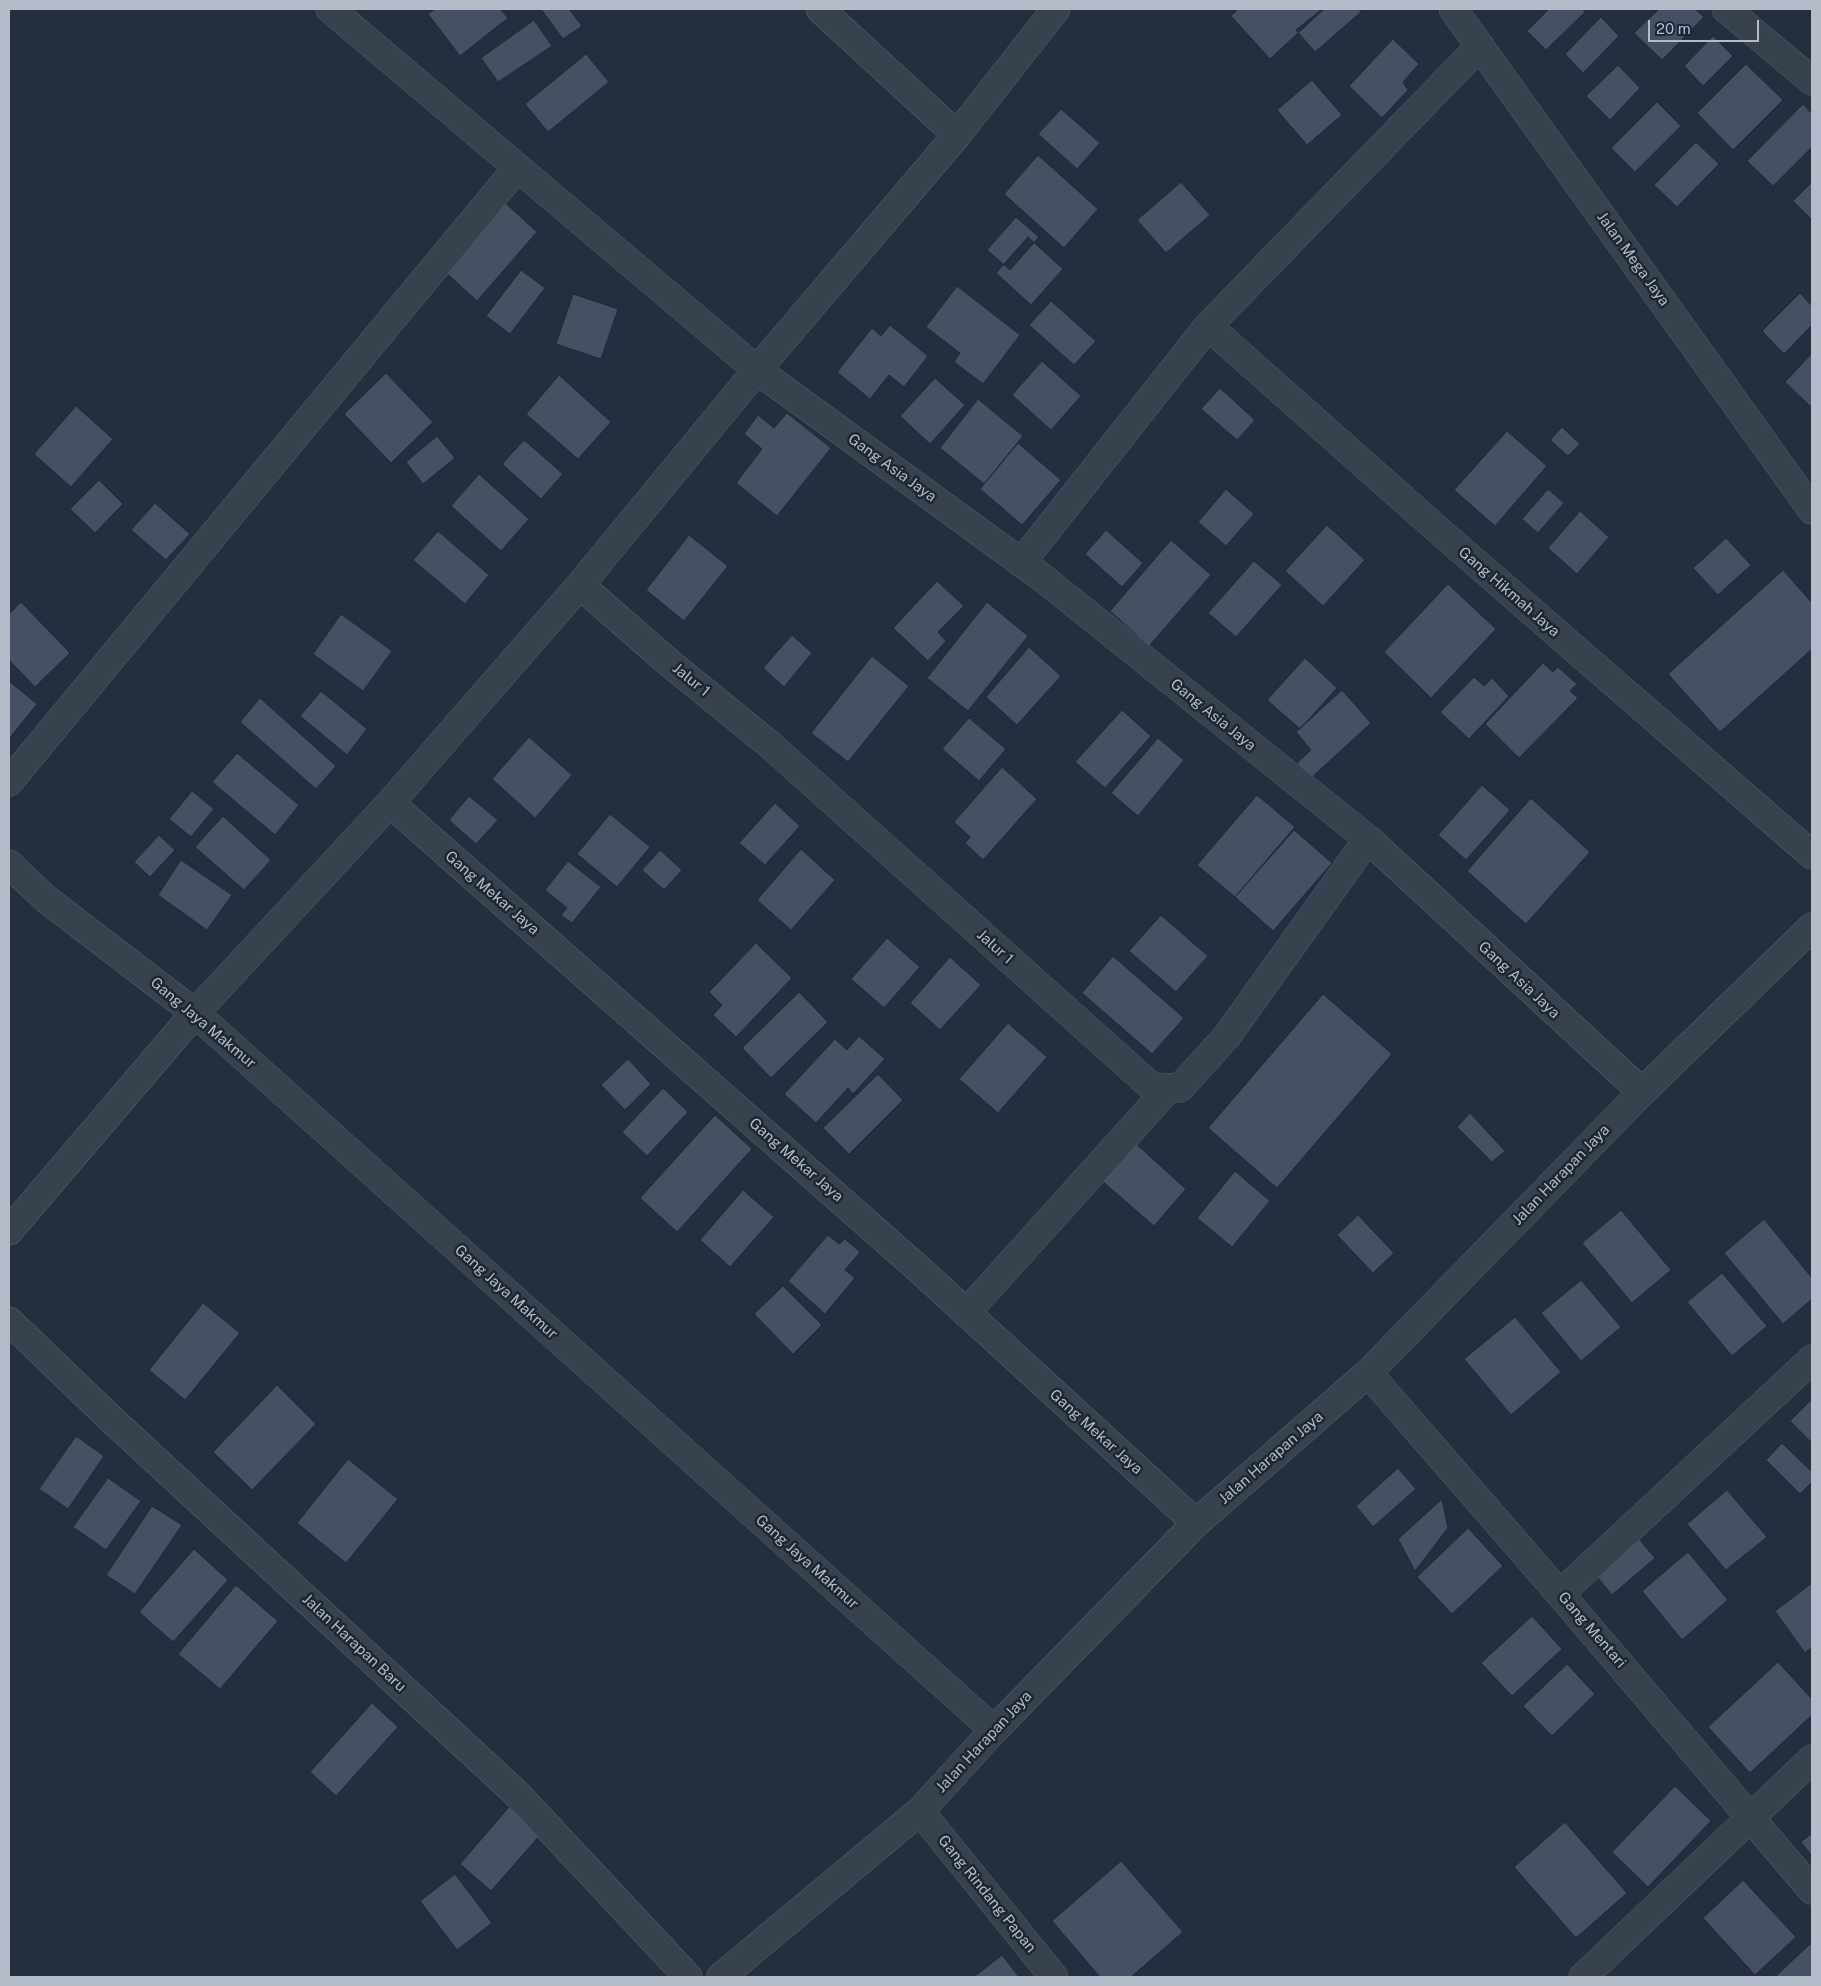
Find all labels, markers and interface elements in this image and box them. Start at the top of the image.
scale bar [1651,10,1762,42]
text: 20 m [1656,20,1691,37]
street label: Jalan Mega Jaya [1593,208,1673,310]
street label: Gang Asia Jaya [844,430,940,506]
street label: Gang Hikmah Jaya [1455,543,1563,641]
street label: Jalur 1 [669,660,713,700]
street label: Gang Asia Jaya [1167,675,1259,755]
street label: Gang Mekar Jaya [441,847,543,939]
street label: Jalur 1 [973,926,1017,968]
street label: Gang Asia Jaya [1475,938,1563,1022]
street label: Gang Jaya Makmur [147,974,259,1072]
street label: Gang Mekar Jaya [745,1114,847,1206]
street label: Jalan Harapan Jaya [1509,1121,1613,1229]
street label: Gang Jaya Makmur [451,1241,561,1343]
street label: Gang Mekar Jaya [1046,1386,1146,1478]
street label: Jalan Harapan Jaya [1215,1408,1327,1508]
street label: Gang Jaya Makmur [752,1511,862,1613]
street label: Gang Mentari [1554,1588,1630,1672]
street label: Jalan Harapan Baru [298,1590,410,1696]
street label: Jalan Harapan Jaya [932,1687,1036,1797]
street label: Gang Rindang Papan [934,1832,1040,1956]

